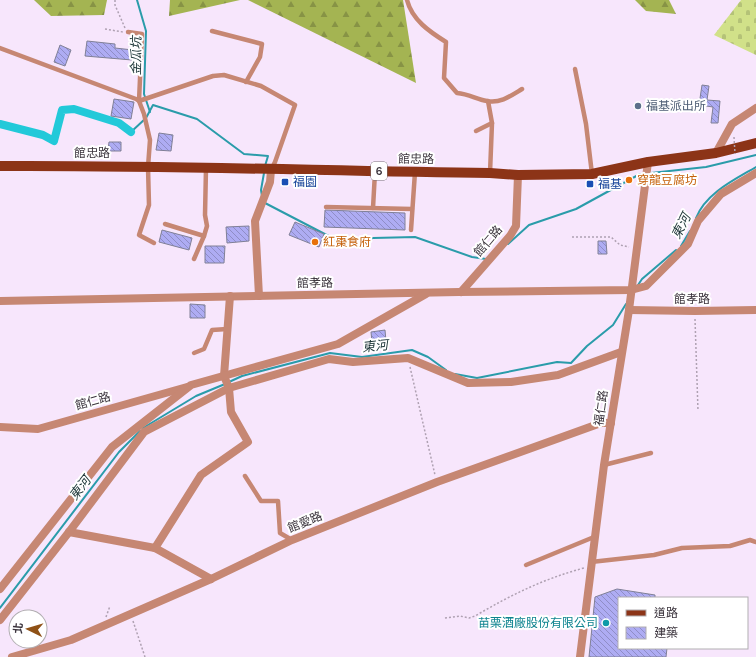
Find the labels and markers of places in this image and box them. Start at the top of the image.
place label: 福基派出所 [646,99,706,113]
marker: 福基派出所 [633,101,643,111]
place label: 穿龍豆腐坊 [637,173,697,187]
place label: 福園 [293,175,317,189]
marker: 穿龍豆腐坊 [624,175,634,185]
marker: 福園 [280,177,290,187]
place label: 福基 [598,177,622,191]
marker: 福基 [585,179,595,189]
place label: 紅棗食府 [323,235,371,249]
marker: 紅棗食府 [310,237,320,247]
place label: 苗栗酒廠股份有限公司 [478,616,598,630]
marker: 苗栗酒廠股份有限公司 [601,618,611,628]

